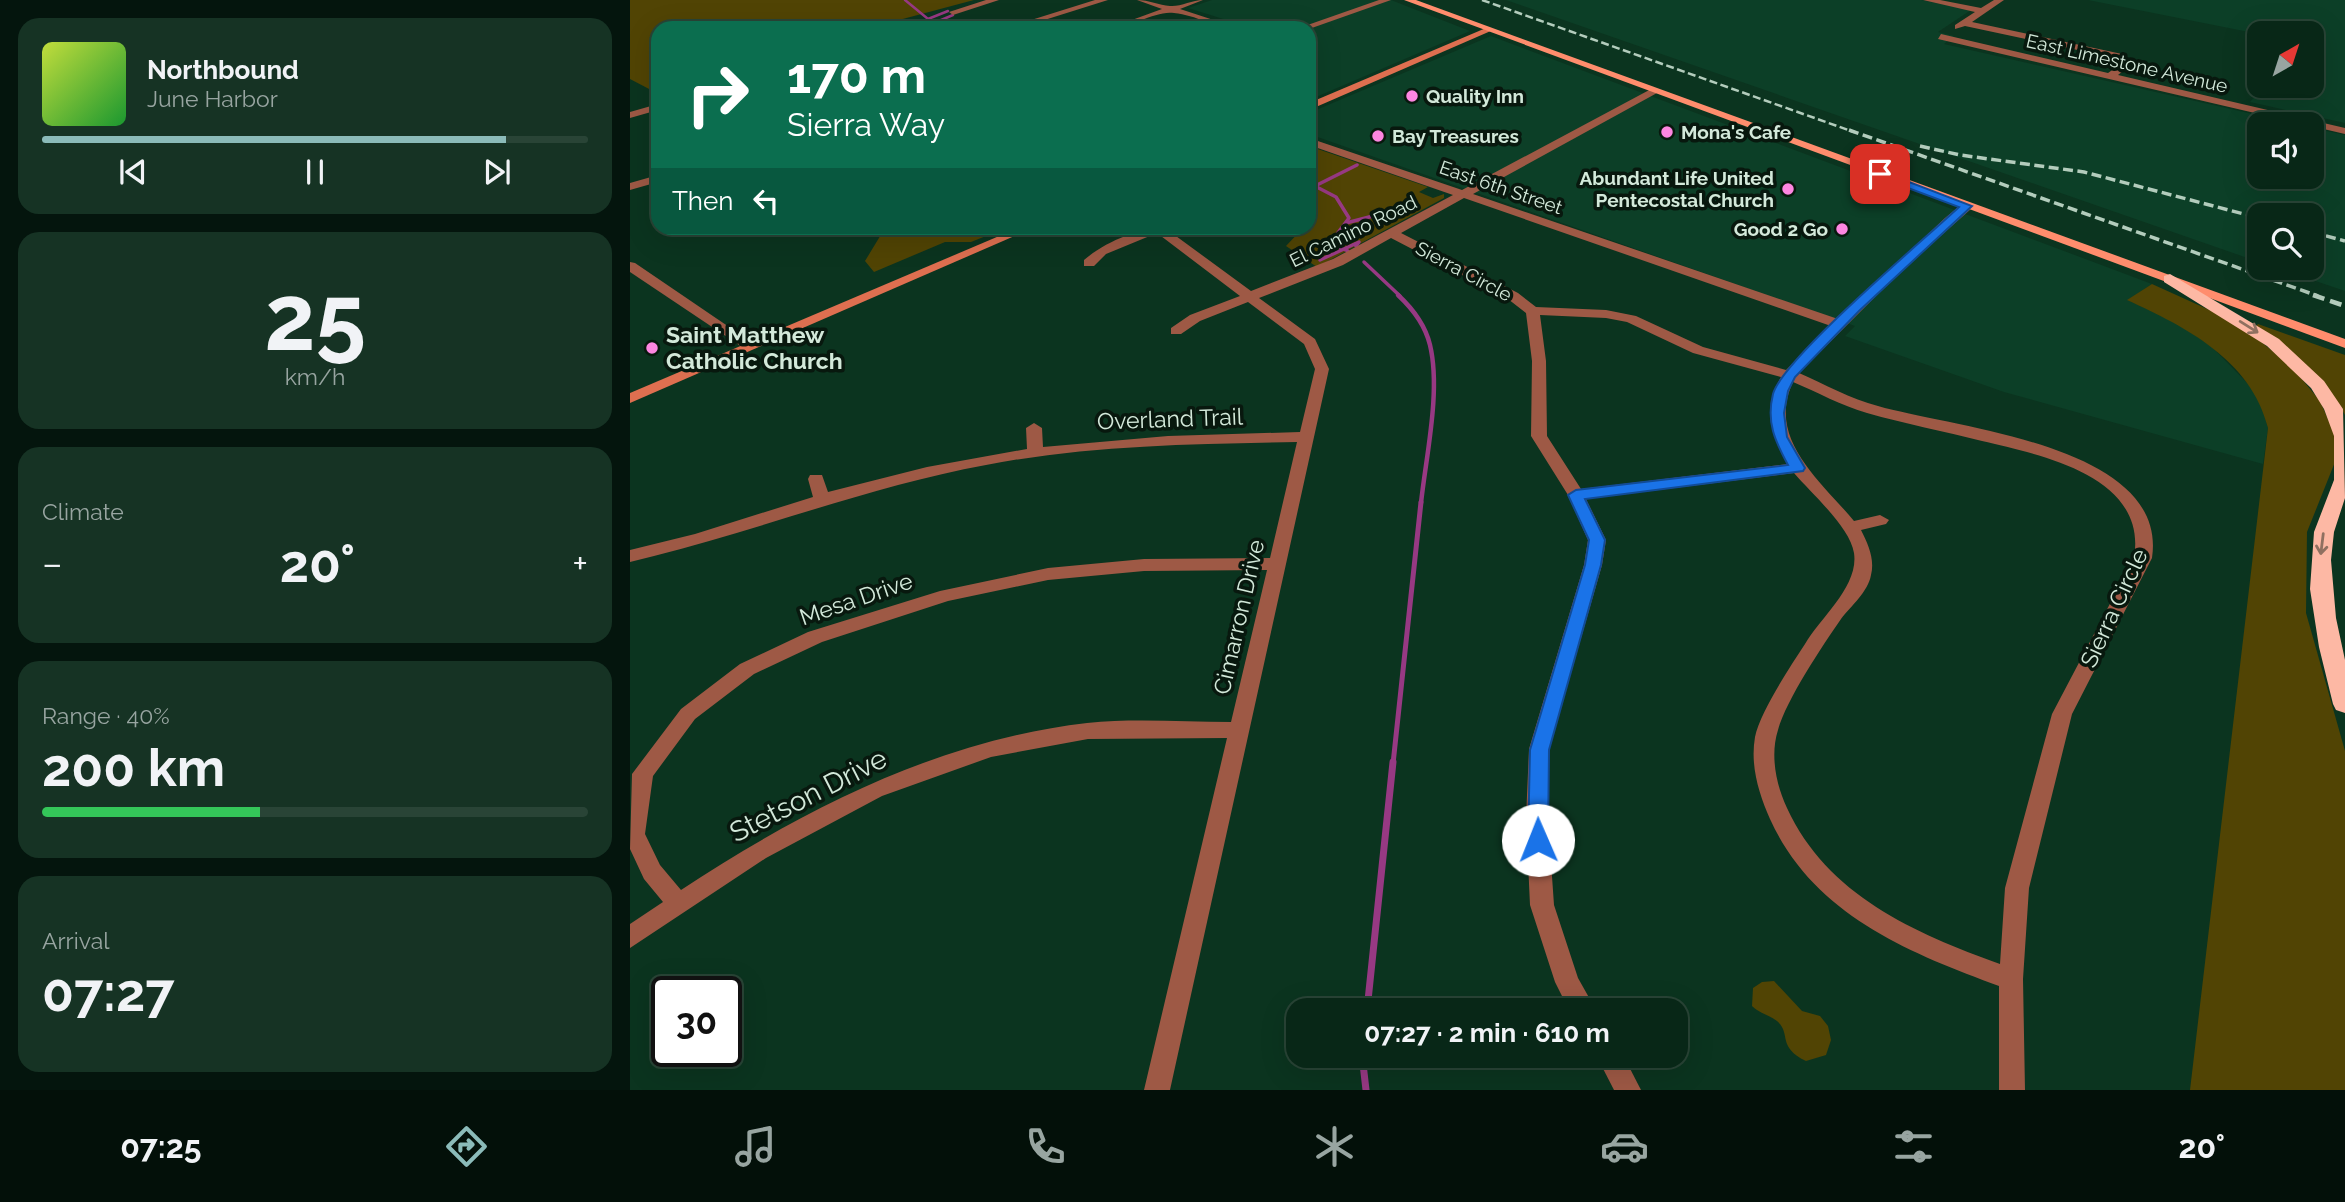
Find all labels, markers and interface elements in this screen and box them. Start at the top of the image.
north arrow [2247,21,2324,98]
map controls [2247,21,2324,280]
street label: East Limestone Avenue [2024,29,2230,97]
text: 170 m [787,47,926,104]
icon: right [672,49,763,140]
text: Northbound [147,55,299,85]
text: June Harbor [147,85,278,112]
place label: Quality Inn [1426,85,1524,107]
marker: Quality Inn [1404,88,1420,104]
text: Sierra Way [787,106,945,143]
button: sound [2247,112,2324,189]
place label: Mona's Cafe [1681,121,1791,143]
marker: Mona's Cafe [1659,124,1675,140]
place label: Bay Treasures [1392,125,1519,147]
marker: Bay Treasures [1370,128,1386,144]
pin [1850,144,1910,204]
icon: previous [114,153,152,191]
icon: pause [296,153,334,191]
icon: next [478,153,516,191]
icon: arrive [1861,155,1899,193]
street label: East 6th Street [1437,156,1566,219]
place label: Abundant Life United Pentecostal Church [1580,167,1774,211]
marker: Abundant Life United Pentecostal Church [1780,181,1796,197]
icon: left [747,182,785,220]
text: Then [672,186,733,216]
street label: El Camino Road [1286,191,1420,271]
button: search [2247,203,2324,280]
place label: Good 2 Go [1734,218,1828,240]
marker: Good 2 Go [1834,221,1850,237]
street label: Sierra Circle [1412,236,1516,306]
text: 25 [264,264,366,371]
one-way arrow [2239,320,2258,335]
place label: Saint Matthew Catholic Church [666,321,843,374]
marker: Saint Matthew Catholic Church [644,340,660,356]
text: km/h [285,363,345,390]
street label: Overland Trail [1096,402,1244,435]
text: Climate [42,498,124,525]
one-way arrow [2315,532,2328,555]
text: 20° [280,533,355,594]
street label: Cimarron Drive [1208,537,1269,697]
text: − [42,541,62,586]
text: + [572,541,588,586]
street label: Sierra Circle [2074,544,2153,671]
street label: Mesa Drive [796,567,916,630]
text: Range · 40% [42,702,170,729]
text: 200 km [42,737,225,798]
street label: Stetson Drive [724,742,892,849]
position arrow [1501,803,1575,877]
text: Arrival [42,927,109,954]
text: 07:27 [42,962,174,1023]
speed limit sign: 30 [651,976,742,1067]
text: 07:27 · 2 min · 610 m [1364,1018,1610,1048]
icon: directions [442,1122,491,1171]
icon: music [731,1122,780,1171]
icon: phone [1021,1122,1070,1171]
icon: climate [1310,1122,1359,1171]
icon: car [1600,1122,1649,1171]
icon: filters [1889,1122,1938,1171]
text: 07:25 [120,1128,201,1165]
text: 20° [2178,1128,2225,1165]

